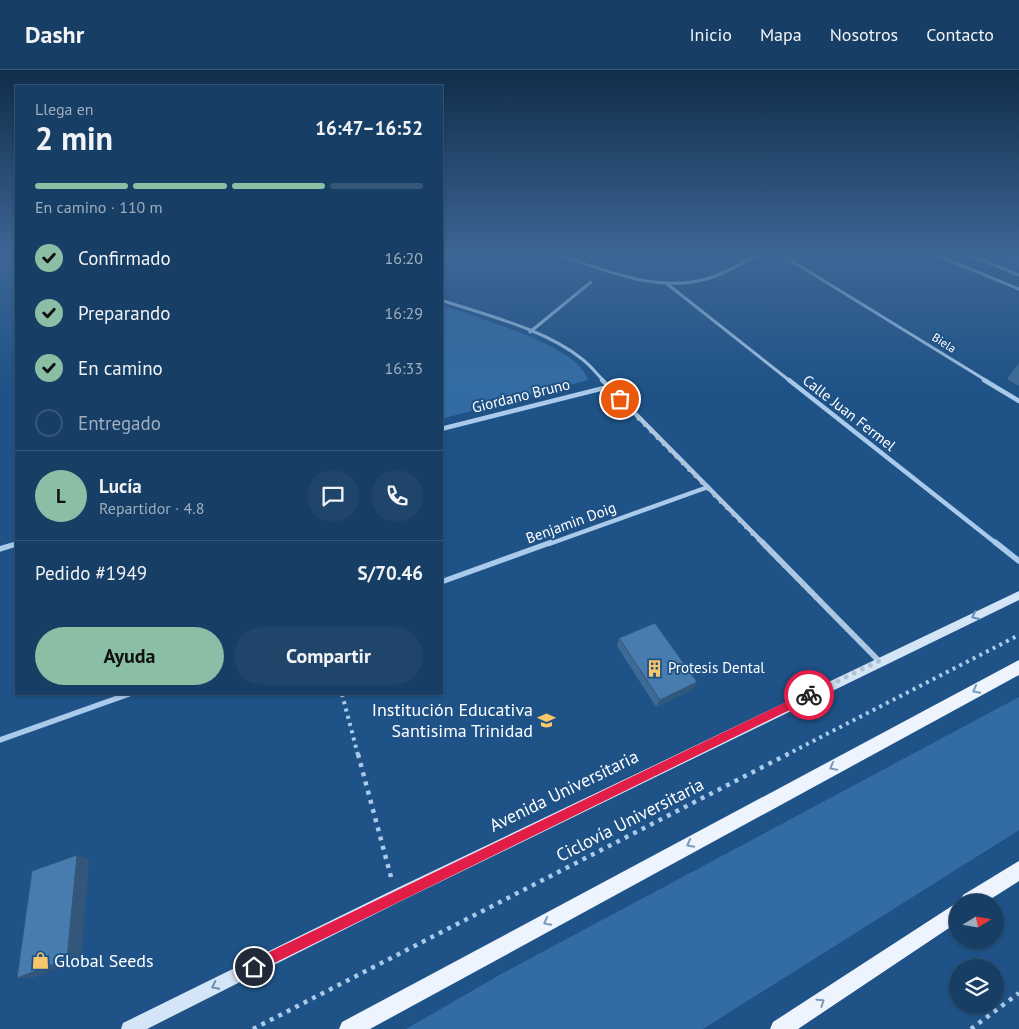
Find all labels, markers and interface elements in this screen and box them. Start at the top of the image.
text: Dashr [25,19,84,50]
text: Inicio [689,23,732,46]
text: Mapa [760,23,802,46]
text: Nosotros [830,23,898,46]
text: Contacto [926,23,994,46]
text: Llega en [35,99,94,119]
text: 16:47–16:52 [315,116,423,140]
text: 2 min [35,117,113,159]
text: En camino · 110 m [35,197,163,217]
icon: check [35,244,63,272]
text: Confirmado [78,246,171,270]
text: 16:20 [385,248,423,268]
icon: check [35,299,63,327]
text: Preparando [78,301,170,325]
text: 16:29 [385,303,423,323]
street label: Biela [929,329,959,356]
icon: check [35,354,63,382]
text: En camino [78,356,163,380]
text: 16:33 [385,358,423,378]
street label: Calle Juan Fermel [799,370,900,455]
street label: Giordano Bruno [470,374,572,417]
pin [599,378,641,420]
icon: bag [606,385,634,413]
text: Entregado [78,411,161,435]
button: chat [307,470,359,522]
button: phone [371,470,423,522]
text: Lucía [99,474,142,498]
text: L [56,484,66,508]
street label: Benjamin Doig [523,497,618,548]
text: Repartidor · 4.8 [99,498,204,518]
text: Pedido #1949 [35,561,147,585]
text: S/70.46 [357,561,423,585]
one-way arrow [971,610,980,620]
button: Ayuda [35,627,224,685]
button: Compartir [234,627,423,685]
building icon: Protesis Dental [644,658,664,678]
place label: Protesis Dental [668,658,765,677]
courier [784,670,834,720]
icon: bike [795,681,823,709]
one-way arrow [972,684,981,694]
place label: Institución Educativa Santisima Trinidad [372,698,533,742]
school or university icon: Institución Educativa Santisima Trinidad [537,710,557,730]
street label: Avenida Universitaria [485,744,642,837]
one-way arrow [829,761,838,771]
street label: Ciclovía Universitaria [552,772,707,867]
one-way arrow [686,838,695,848]
north arrow [949,894,1004,949]
map controls [949,894,1004,1014]
one-way arrow [543,916,552,926]
pin [233,946,275,988]
place label: Global Seeds [54,949,154,972]
shop icon: Global Seeds [30,951,50,971]
icon: home [240,953,268,981]
button: layers [949,959,1004,1014]
one-way arrow [211,980,220,990]
one-way arrow [815,999,824,1008]

